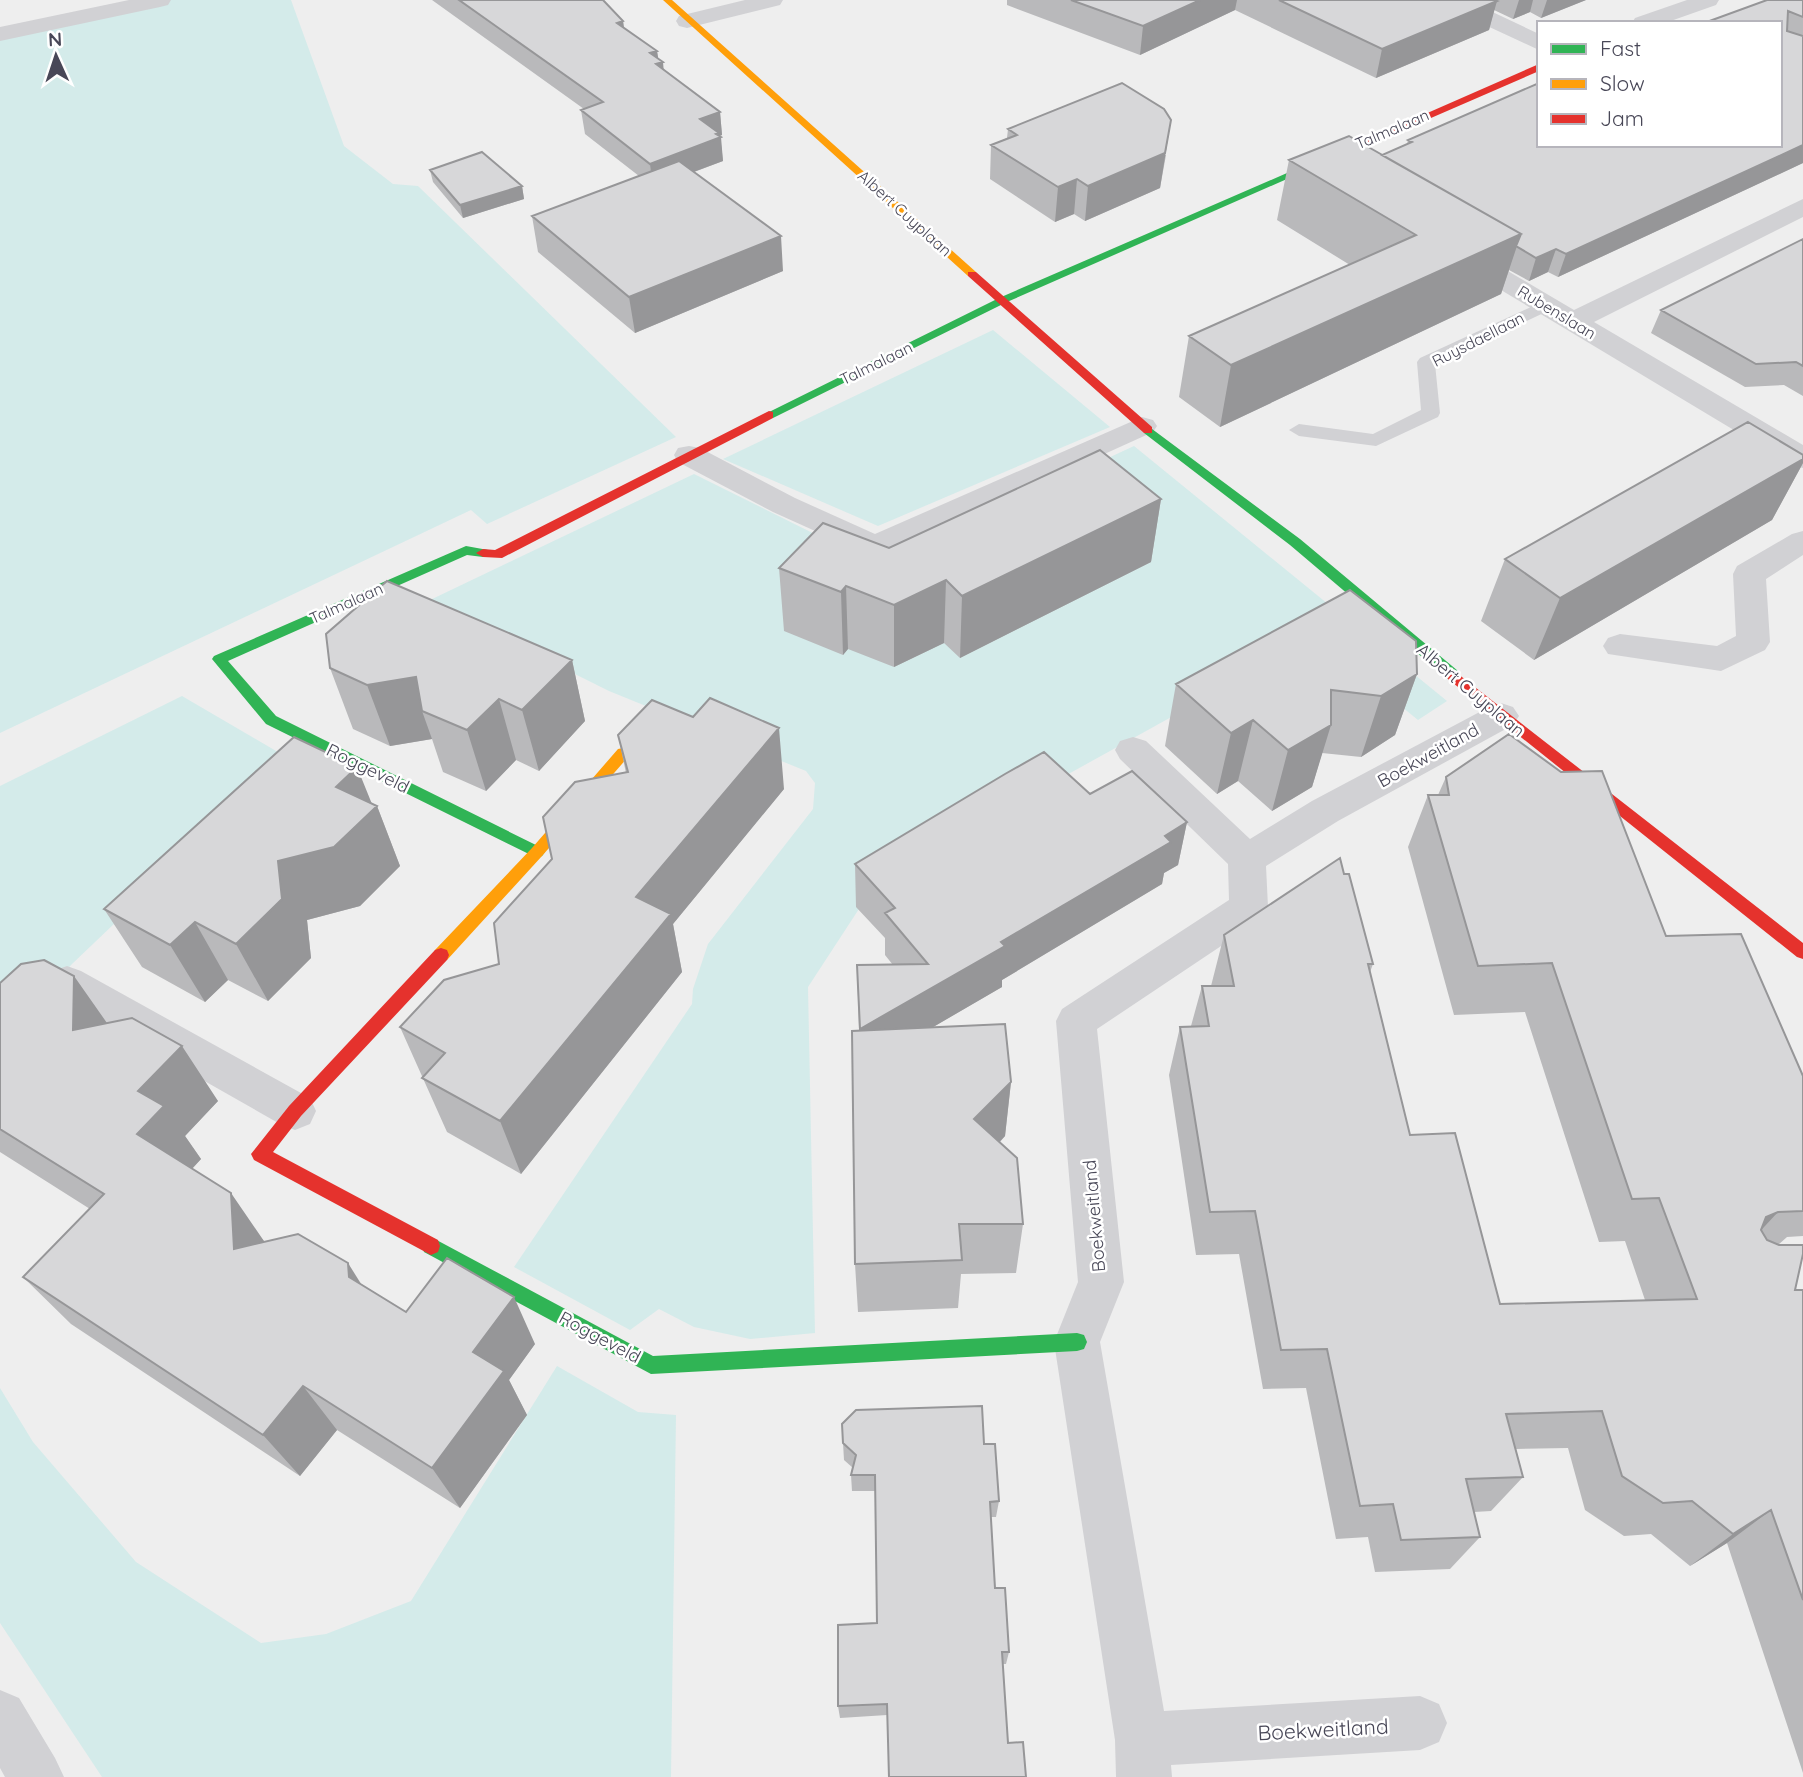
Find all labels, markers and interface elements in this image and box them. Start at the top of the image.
north arrow [21,21,91,91]
legend [1537,21,1782,147]
text: N [48,27,63,51]
text: Fast [1600,35,1641,61]
text: Slow [1600,70,1645,96]
street label: Talmalaan [1352,105,1432,153]
text: Jam [1600,105,1644,131]
street label: Albert Cuyplaan [854,166,956,260]
street label: Rubenslaan [1514,281,1600,343]
street label: Ruysdaellaan [1429,307,1527,371]
street label: Talmalaan [836,337,916,389]
street label: Talmalaan [306,578,386,628]
street label: Albert Cuyplaan [1412,638,1530,742]
street label: Boekweitland [1373,718,1483,792]
street label: Roggeveld [323,738,413,798]
street label: Boekweitland [1078,1159,1110,1273]
street label: Roggeveld [555,1306,645,1368]
street label: Boekweitland [1257,1713,1389,1745]

